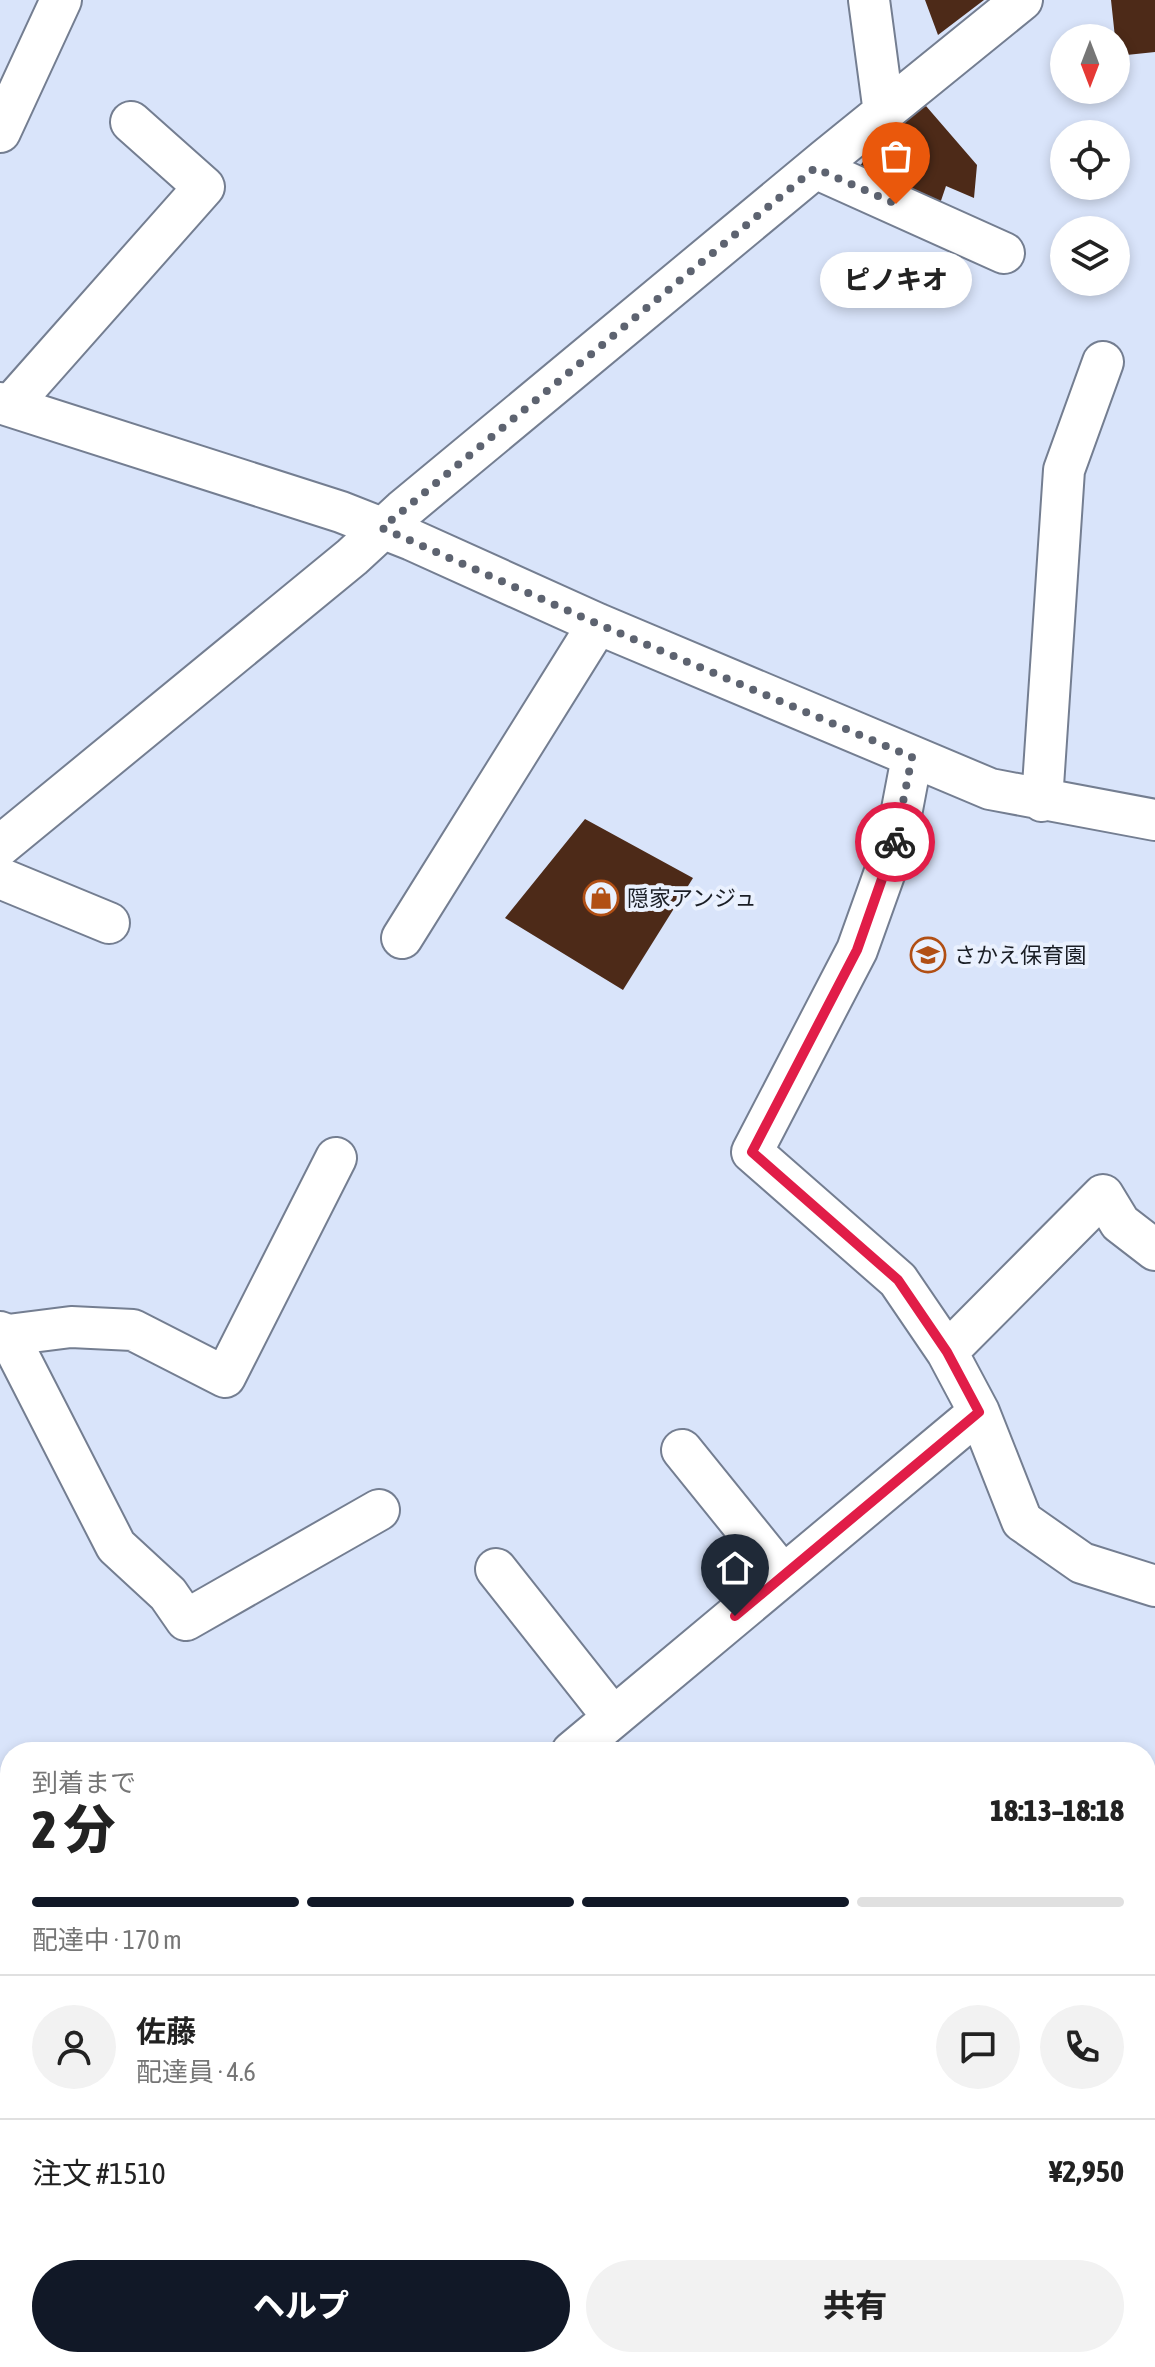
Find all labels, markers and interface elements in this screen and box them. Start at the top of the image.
north arrow [1050,24,1130,104]
map controls [1050,24,1130,296]
button: locate [1050,120,1130,200]
pin [862,122,930,204]
icon: bag [874,134,918,178]
button: layers [1050,216,1130,296]
callout: ピノキオ [820,252,972,308]
text: ピノキオ [844,265,948,295]
courier [855,802,935,882]
icon: bike [873,820,917,864]
shop icon: 隠家アンジュ [582,879,620,917]
place label: 隠家アンジュ [627,885,757,911]
school or university icon: さかえ保育園 [909,936,947,974]
place label: さかえ保育園 [954,942,1086,968]
pin [701,1534,769,1616]
icon: home [713,1546,757,1590]
text: 到着まで [32,1768,136,1798]
text: 18:13–18:18 [990,1793,1124,1827]
text: 2 分 [32,1799,116,1859]
text: 配達中 · 170 m [32,1925,182,1955]
button: person [32,2005,116,2089]
button: chat [936,2005,1020,2089]
button: phone [1040,2005,1124,2089]
text: 佐藤 [136,2014,196,2048]
text: 配達員 · 4.6 [136,2057,256,2087]
text: ¥2,950 [1049,2154,1124,2188]
text: 注文 #1510 [32,2156,166,2190]
button: ヘルプ [32,2260,570,2352]
button: 共有 [586,2260,1124,2352]

